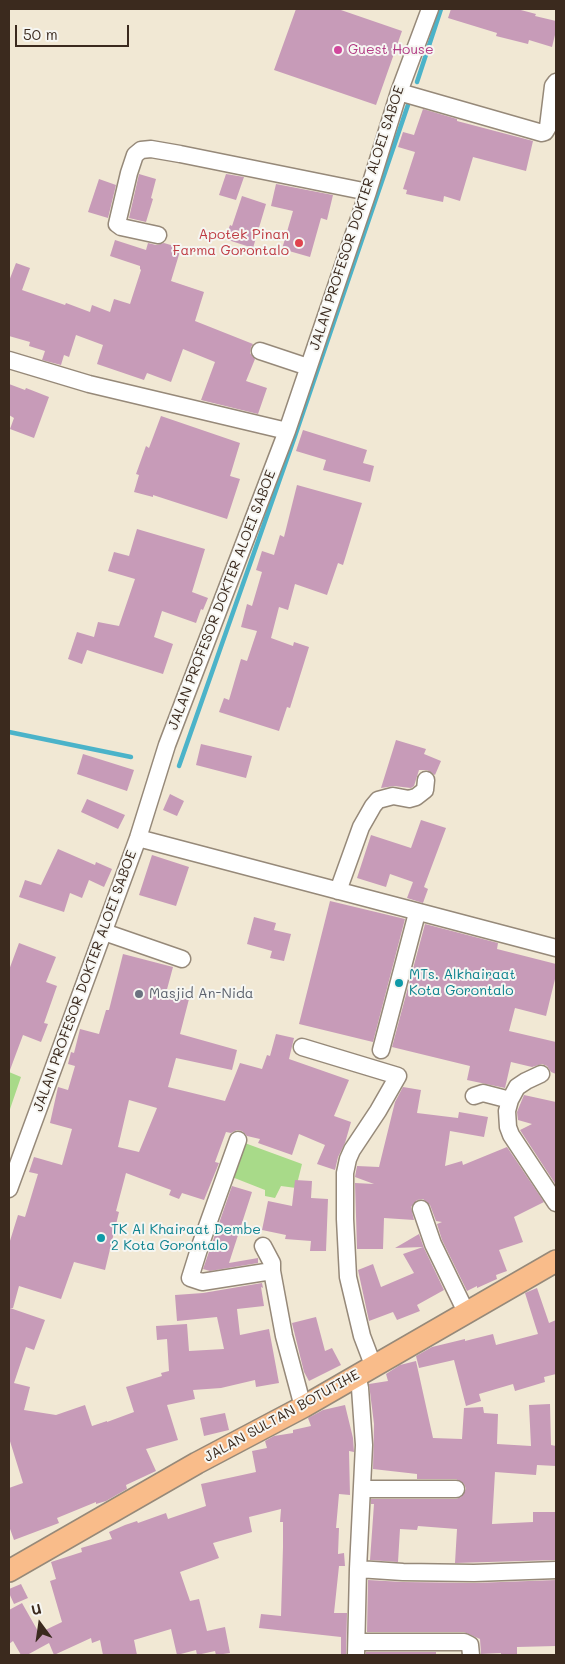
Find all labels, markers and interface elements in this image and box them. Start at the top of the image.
scale bar [18,15,131,47]
text: 50 m [23,24,58,44]
place label: Guest House [348,42,434,58]
marker: Guest House [332,44,344,56]
street label: JALAN PROFESOR DOKTER ALOEI SABOE [306,84,408,352]
place label: Apotek Pinan Farma Gorontalo [173,227,289,260]
marker: Apotek Pinan Farma Gorontalo [293,237,305,249]
street label: JALAN PROFESOR DOKTER ALOEI SABOE [165,468,279,732]
street label: JALAN PROFESOR DOKTER ALOEI SABOE [30,848,140,1114]
place label: MTs. Alkhairaat Kota Gorontalo [409,967,516,1000]
marker: MTs. Alkhairaat Kota Gorontalo [393,977,405,989]
place label: Masjid An-Nida [149,986,254,1002]
marker: Masjid An-Nida [133,988,145,1000]
place label: TK Al Khairaat Dembe 2 Kota Gorontalo [111,1222,261,1254]
marker: TK Al Khairaat Dembe 2 Kota Gorontalo [95,1232,107,1244]
street label: JALAN SULTAN BOTUTIHE [201,1366,363,1466]
north arrow [15,1599,65,1649]
text: U [29,1599,43,1619]

